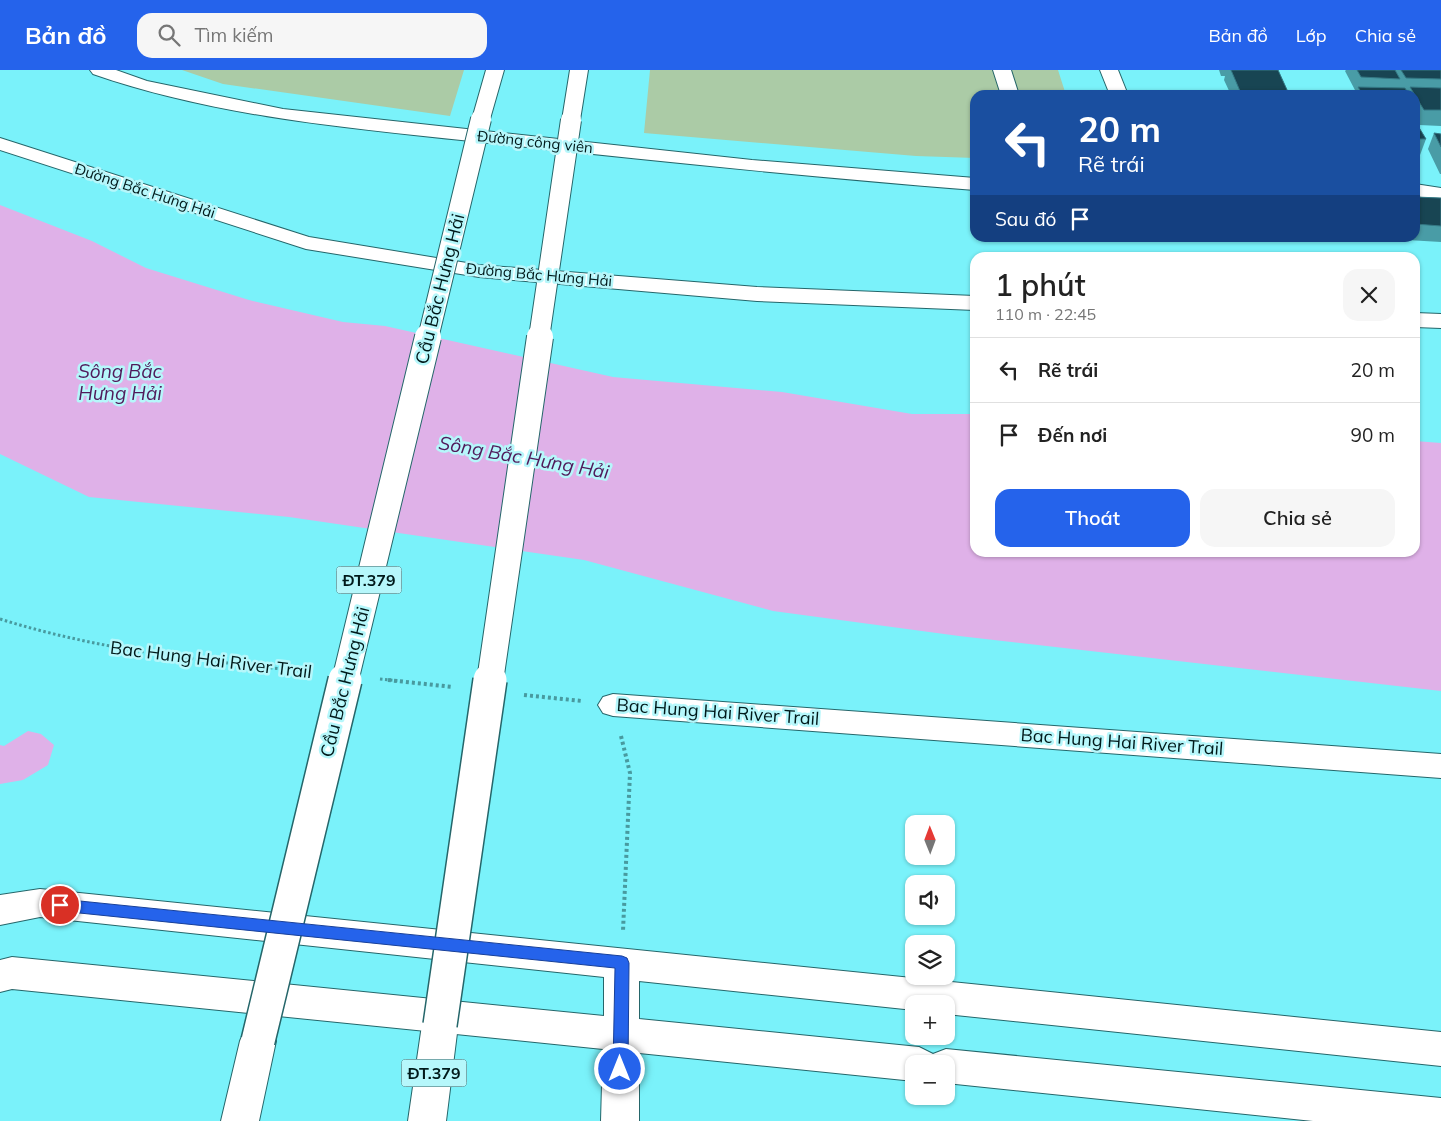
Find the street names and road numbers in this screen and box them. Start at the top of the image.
street label: Đường công viên [476,126,594,157]
street label: Đường Bắc Hưng Hải [72,159,218,222]
street label: Cầu Bắc Hưng Hải [410,211,469,366]
street label: Đường Bắc Hưng Hải [465,259,613,290]
road number: ĐT.379 [336,566,402,594]
street label: Cầu Bắc Hưng Hải [315,604,374,759]
street label: Bac Hung Hai River Trail [109,636,313,683]
street label: Bac Hung Hai River Trail [616,693,820,730]
street label: Bac Hung Hai River Trail [1020,723,1224,760]
road number: ĐT.379 [402,1060,466,1086]

